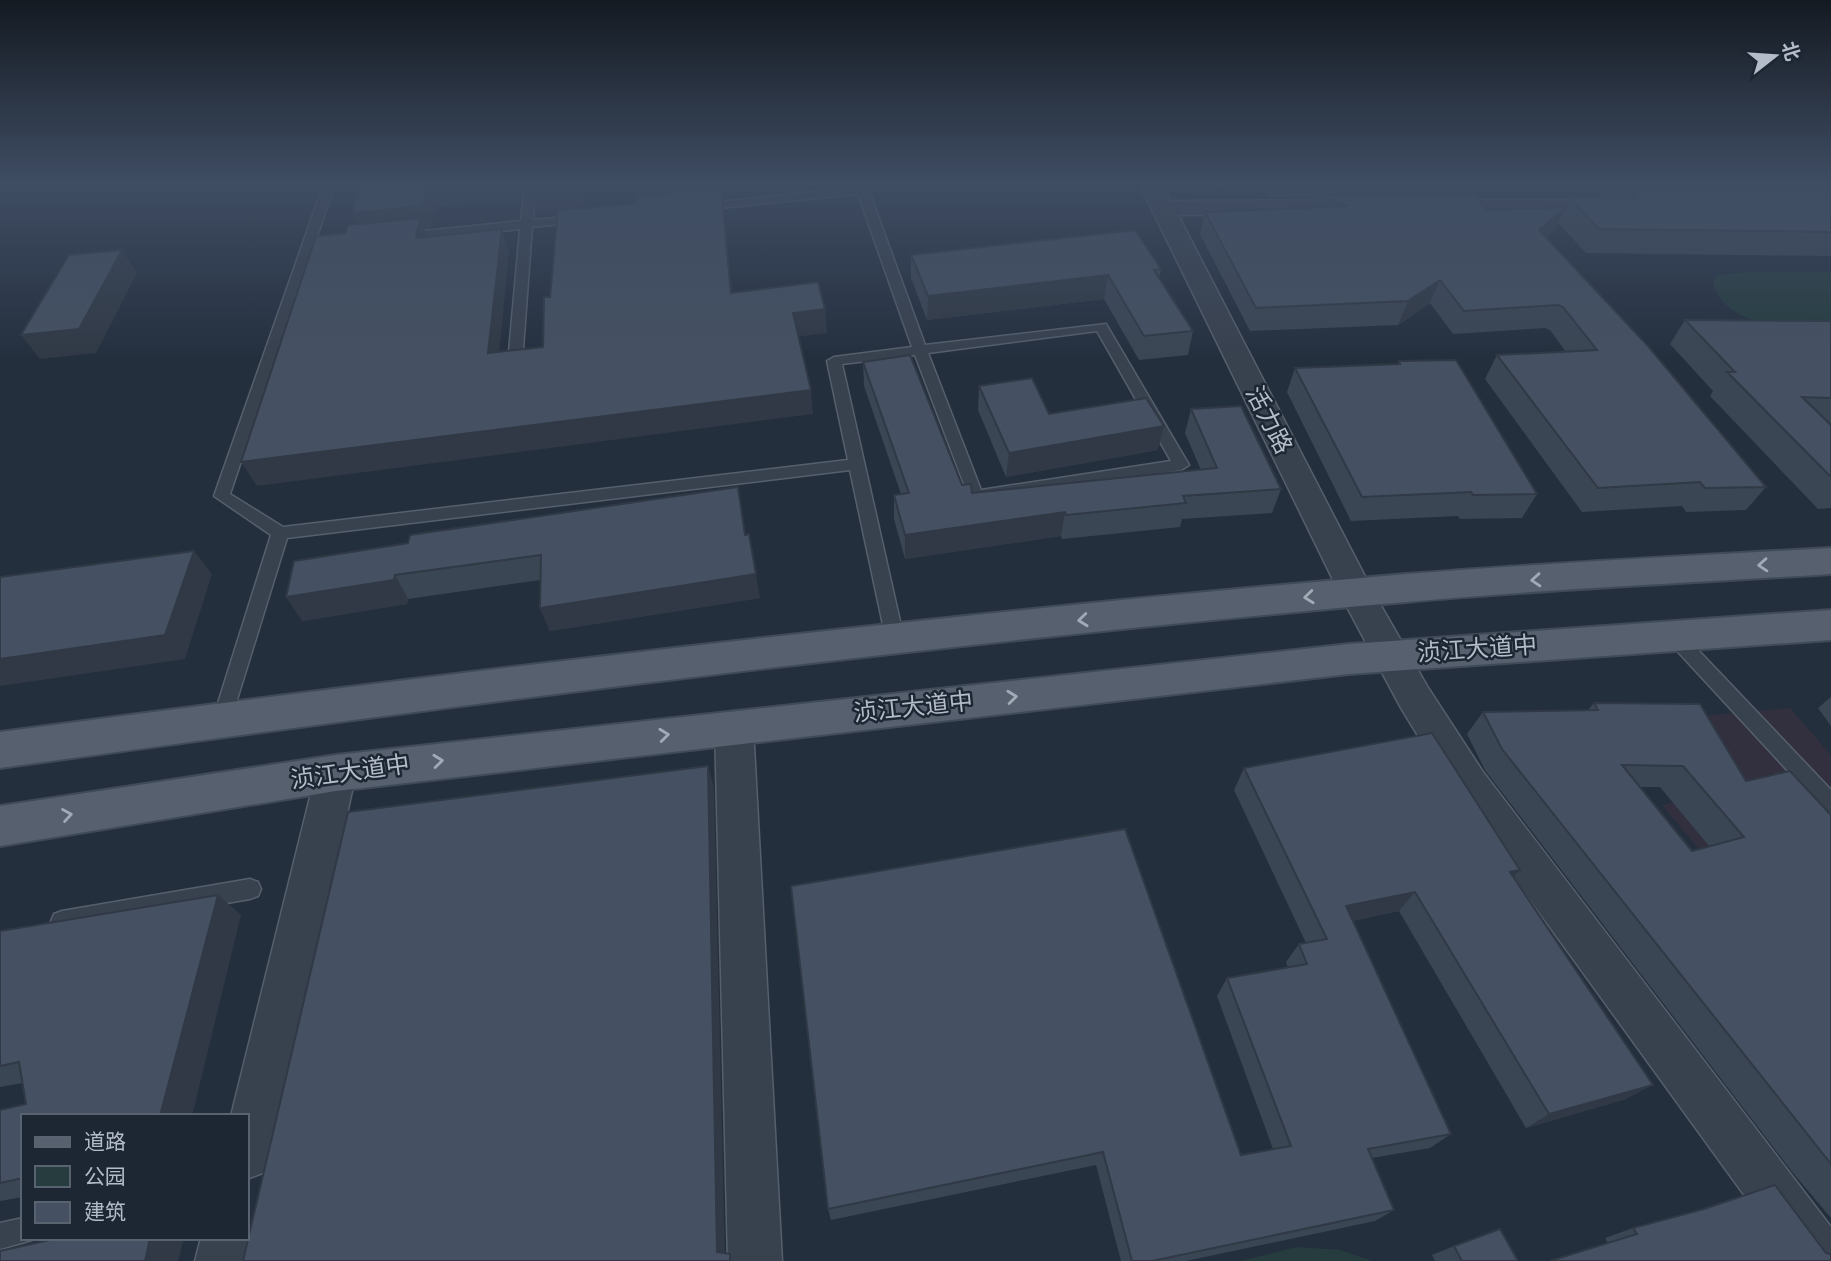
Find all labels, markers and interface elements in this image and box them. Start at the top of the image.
north arrow [1740,21,1810,91]
text: 北 [1776,39,1805,64]
street label: 活力路 [1239,381,1299,459]
one-way arrow [1757,557,1768,572]
one-way arrow [1530,572,1541,587]
one-way arrow [1303,589,1314,604]
one-way arrow [1077,612,1088,627]
street label: 浈江大道中 [1416,630,1538,668]
street label: 浈江大道中 [852,686,974,728]
one-way arrow [1006,689,1018,704]
one-way arrow [658,728,670,743]
street label: 浈江大道中 [288,749,412,795]
one-way arrow [433,754,444,769]
one-way arrow [62,808,73,823]
legend [21,1114,248,1240]
text: 道路 [84,1129,126,1155]
text: 公园 [84,1164,126,1190]
text: 建筑 [84,1199,126,1225]

